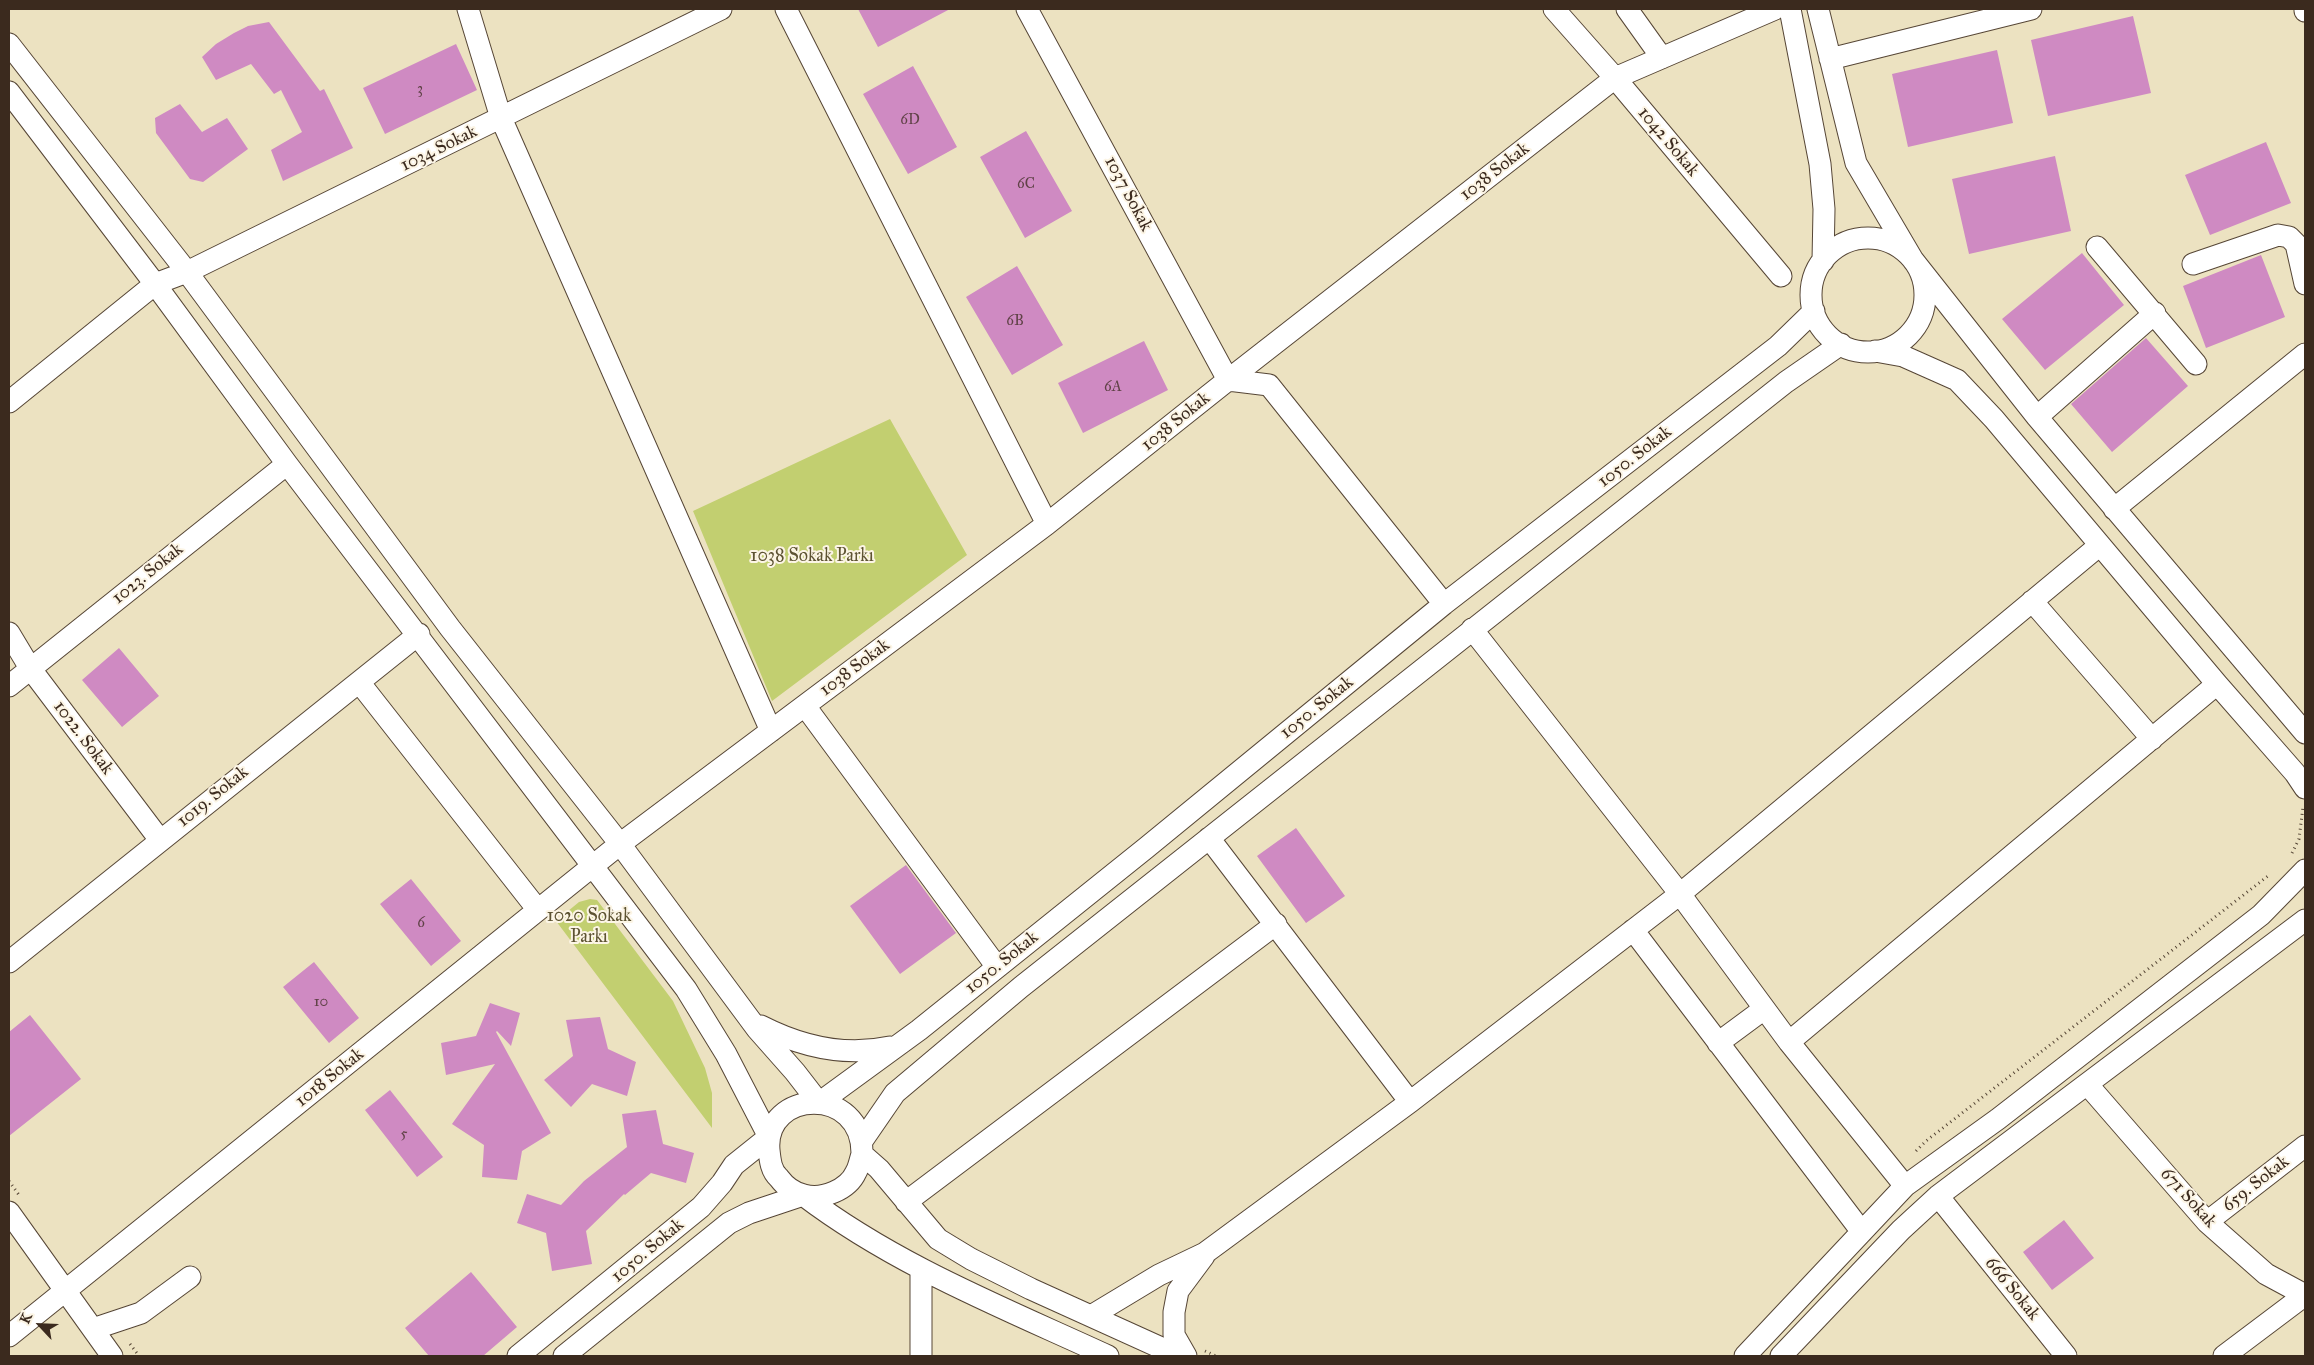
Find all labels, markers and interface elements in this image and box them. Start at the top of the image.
house number: 3 [417,80,423,98]
street label: 1042 Sokak [1633,103,1703,181]
house number: 6D [900,111,920,129]
street label: 1034 Sokak [397,121,481,177]
street label: 1038 Sokak [1456,138,1534,206]
street label: 1037 Sokak [1099,153,1157,235]
house number: 6C [1017,175,1035,193]
house number: 6B [1006,312,1024,330]
house number: 6A [1104,378,1122,396]
street label: 1038 Sokak [1137,388,1215,456]
street label: 1050. Sokak [1594,421,1676,493]
street label: 1023. Sokak [108,539,188,609]
park label: 1038 Sokak Parkı [750,546,874,568]
street label: 1038 Sokak [816,635,894,701]
street label: 1050. Sokak [1276,672,1358,744]
street label: 1022. Sokak [48,697,118,779]
street label: 1019. Sokak [173,762,253,832]
park label: 1020 Sokak Parkı [547,906,631,949]
house number: 6 [417,914,425,932]
street label: 1050. Sokak [961,927,1043,999]
house number: 10 [314,993,328,1011]
street label: 1018 Sokak [291,1044,369,1112]
house number: 5 [401,1125,407,1143]
street label: 659. Sokak [2218,1151,2294,1217]
street label: 671 Sokak [2155,1163,2221,1233]
street label: 1050. Sokak [607,1215,689,1287]
street label: 666 Sokak [1980,1253,2044,1325]
north arrow [15,1300,65,1350]
text: K [16,1310,36,1327]

